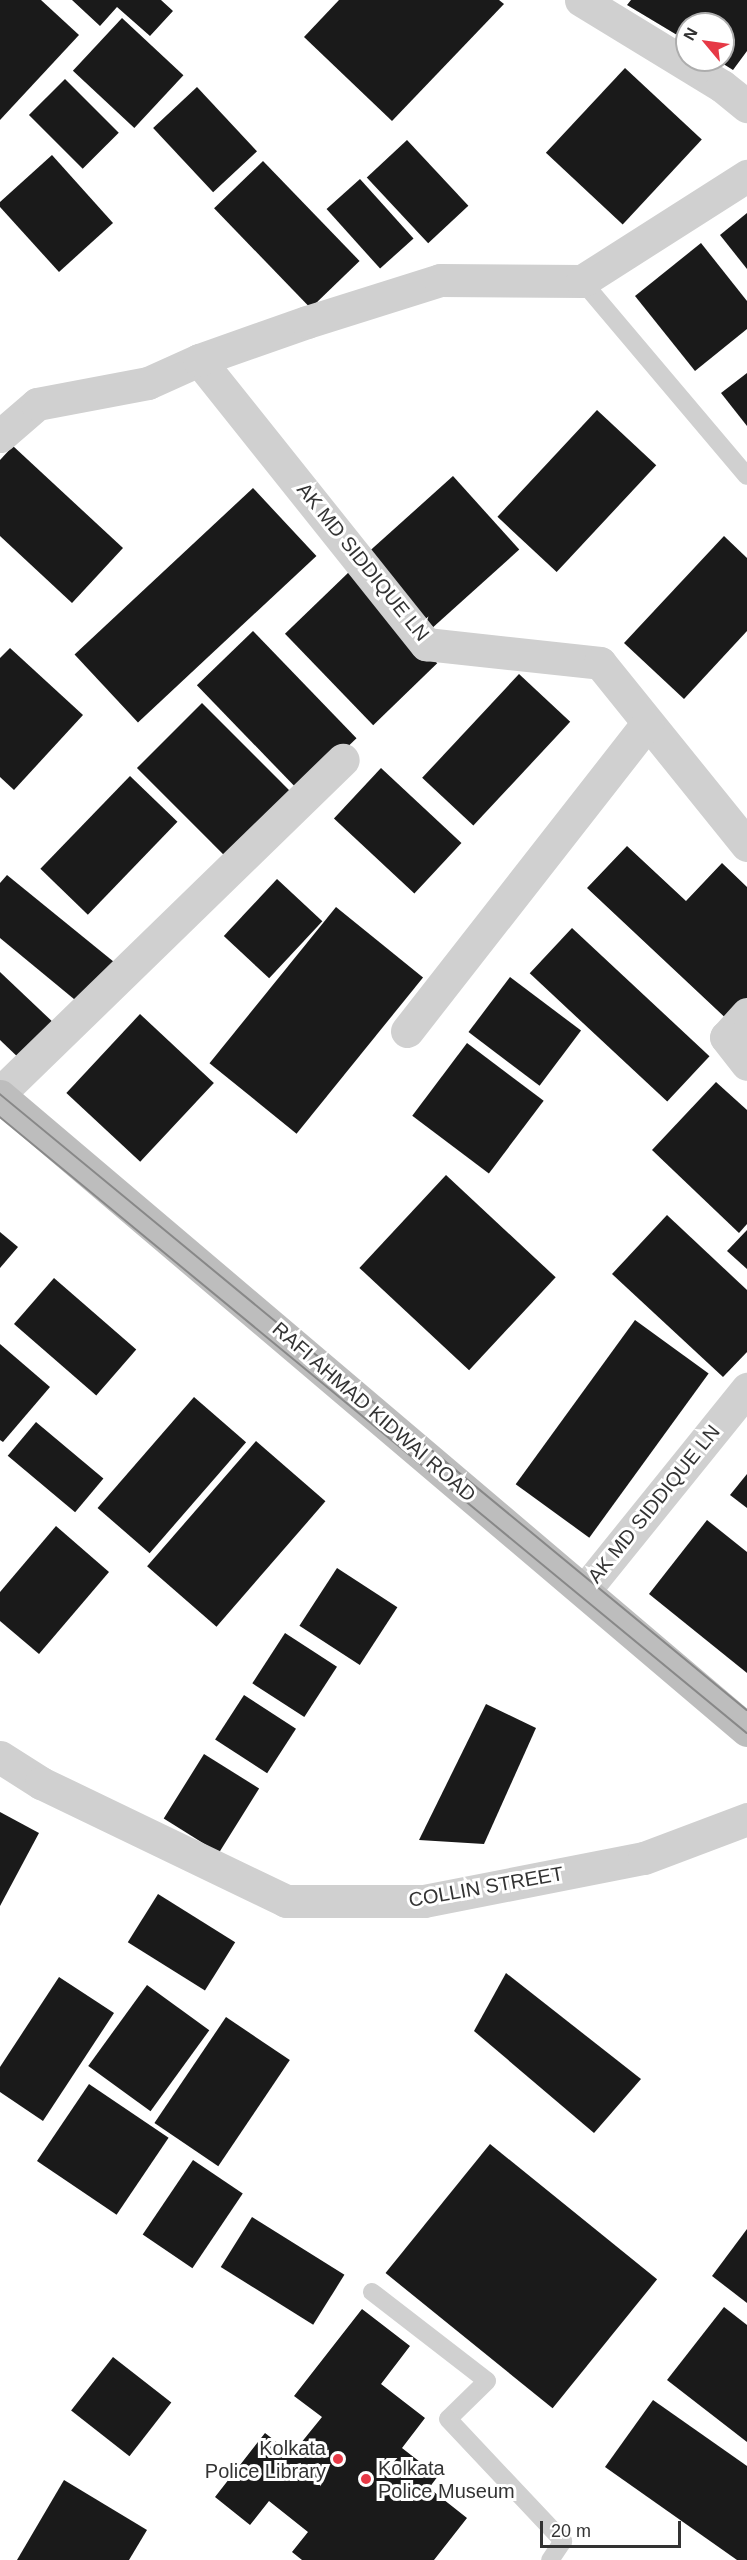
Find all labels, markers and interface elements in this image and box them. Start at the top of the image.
north arrow [675,12,735,72]
text: N [680,25,701,43]
street label: AK MD SIDDIQUE LN [292,478,434,646]
street label: RAFI AHMAD KIDWAI ROAD [267,1317,481,1507]
street label: AK MD SIDDIQUE LN [583,1420,725,1588]
street label: COLLIN STREET [407,1862,565,1912]
place label: Kolkata Police Library [205,2436,326,2483]
marker: Kolkata Police Library [331,2452,345,2466]
place label: Kolkata Police Museum [378,2456,515,2503]
marker: Kolkata Police Museum [359,2472,373,2486]
scale bar [543,2509,684,2547]
text: 20 m [551,2521,591,2541]

